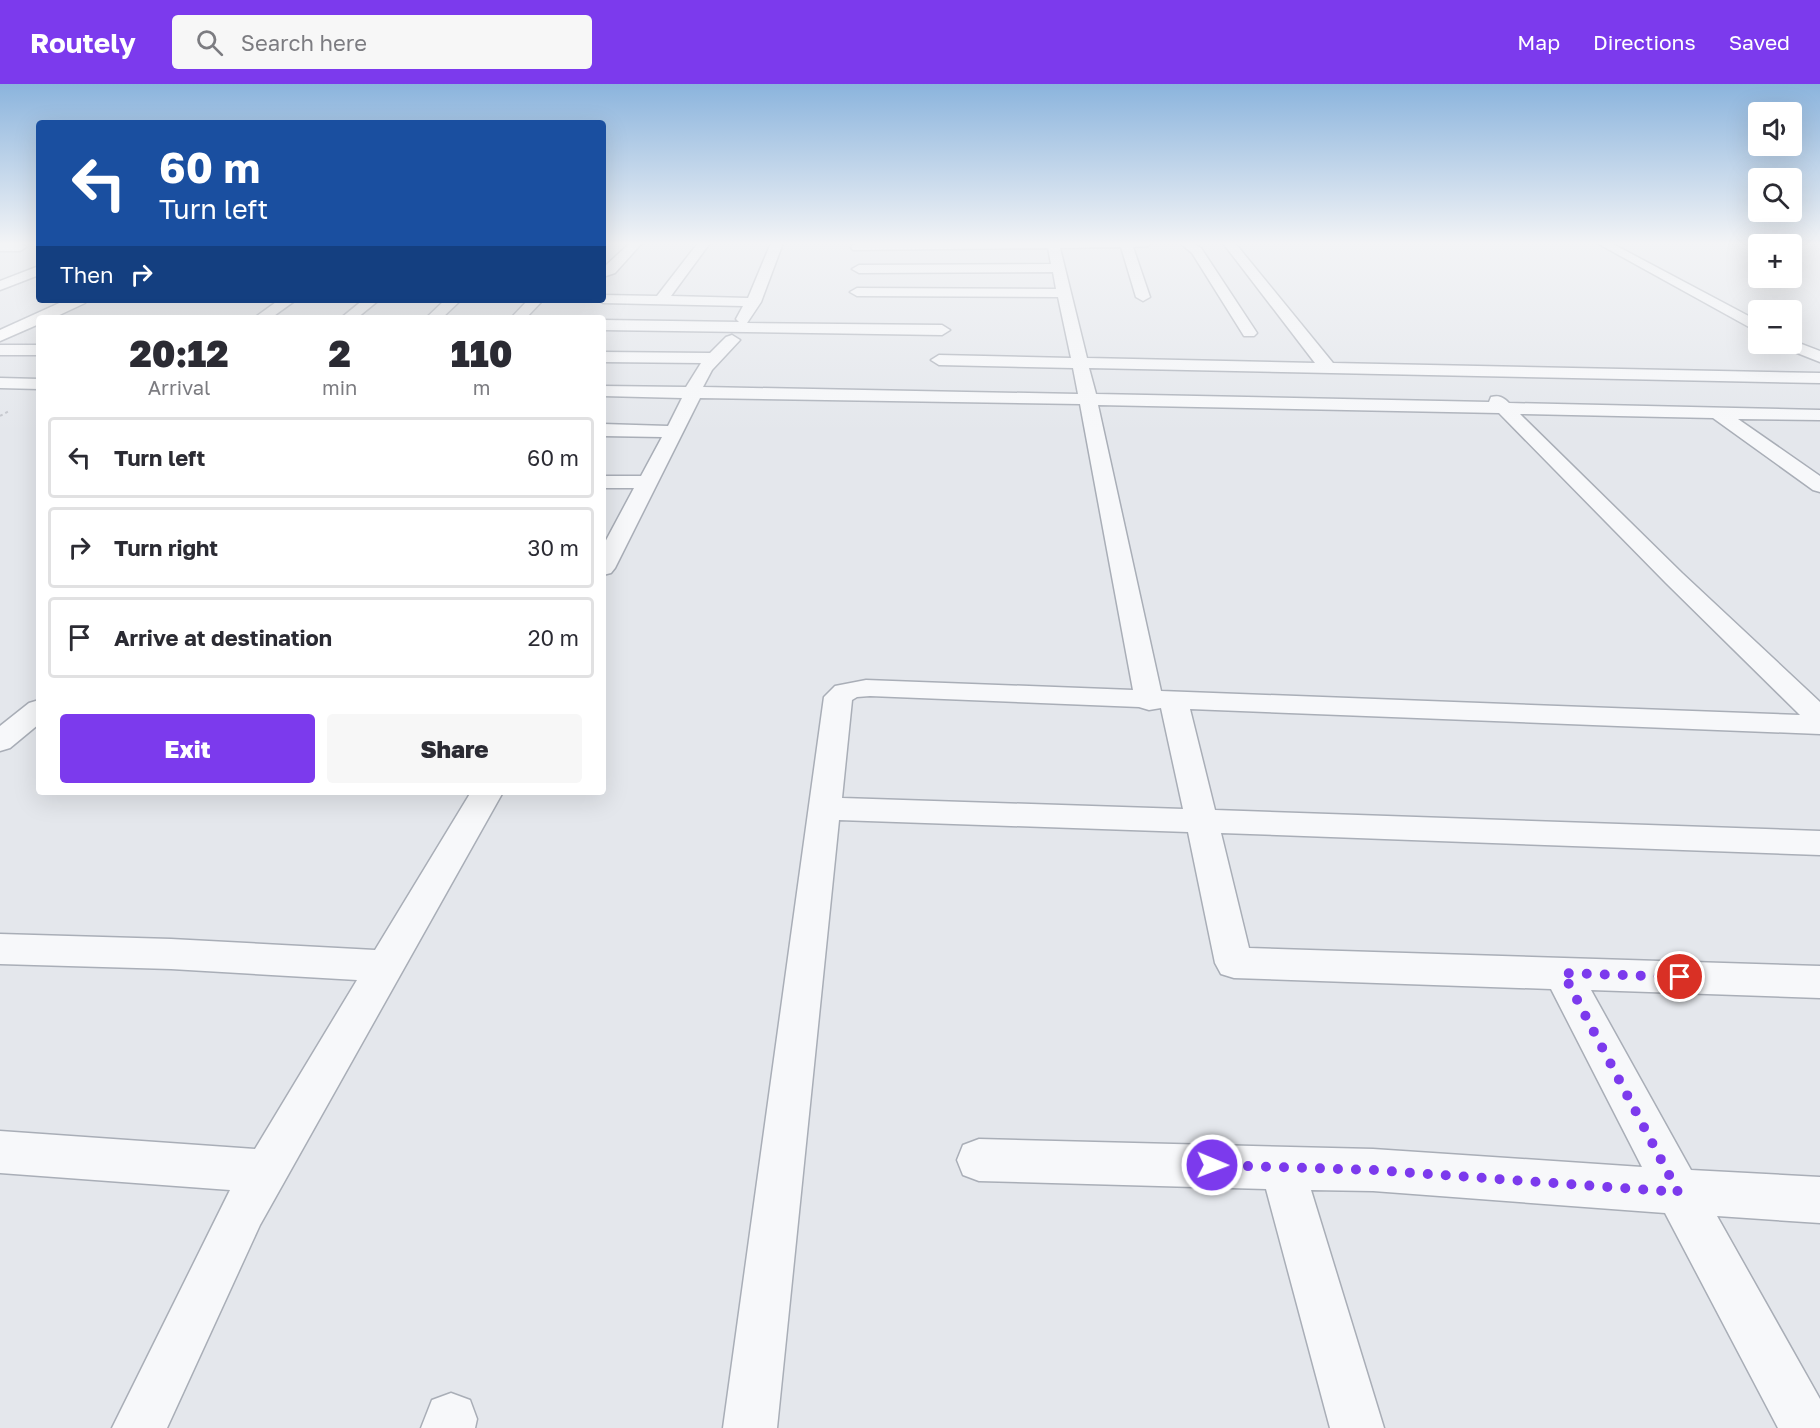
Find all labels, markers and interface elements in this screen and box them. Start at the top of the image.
search box [172,15,592,69]
text: Routely [30,26,136,59]
icon: search [193,26,226,59]
text: Search here [241,29,367,56]
text: Map [1517,29,1560,55]
text: Directions [1593,29,1696,55]
text: Saved [1729,29,1790,55]
map controls [1748,102,1802,354]
button: sound [1748,102,1802,156]
text: 60 m [159,142,260,192]
icon: left [60,144,138,222]
button: search [1748,168,1802,222]
text: Turn left [159,193,268,225]
button: + [1748,234,1802,288]
icon: right [125,258,158,291]
text: Then [60,261,113,288]
button: − [1748,300,1802,354]
text: 20:12 [129,332,229,375]
text: 2 [329,332,351,375]
text: 110 [451,332,513,375]
text: Arrival [148,375,210,399]
text: min [322,375,357,399]
text: m [473,375,491,399]
icon: left [63,441,96,474]
text: Turn left [114,444,205,471]
text: 60 m [527,444,579,471]
icon: right [63,531,96,564]
text: Turn right [114,534,218,561]
text: 30 m [528,534,579,561]
icon: arrive [63,621,96,654]
text: Arrive at destination [114,624,332,651]
text: 20 m [528,624,579,651]
button: Exit [60,714,315,783]
button: Share [327,714,582,783]
pin [1654,951,1705,1002]
icon: arrive [1663,960,1696,993]
position arrow [1180,1133,1244,1197]

